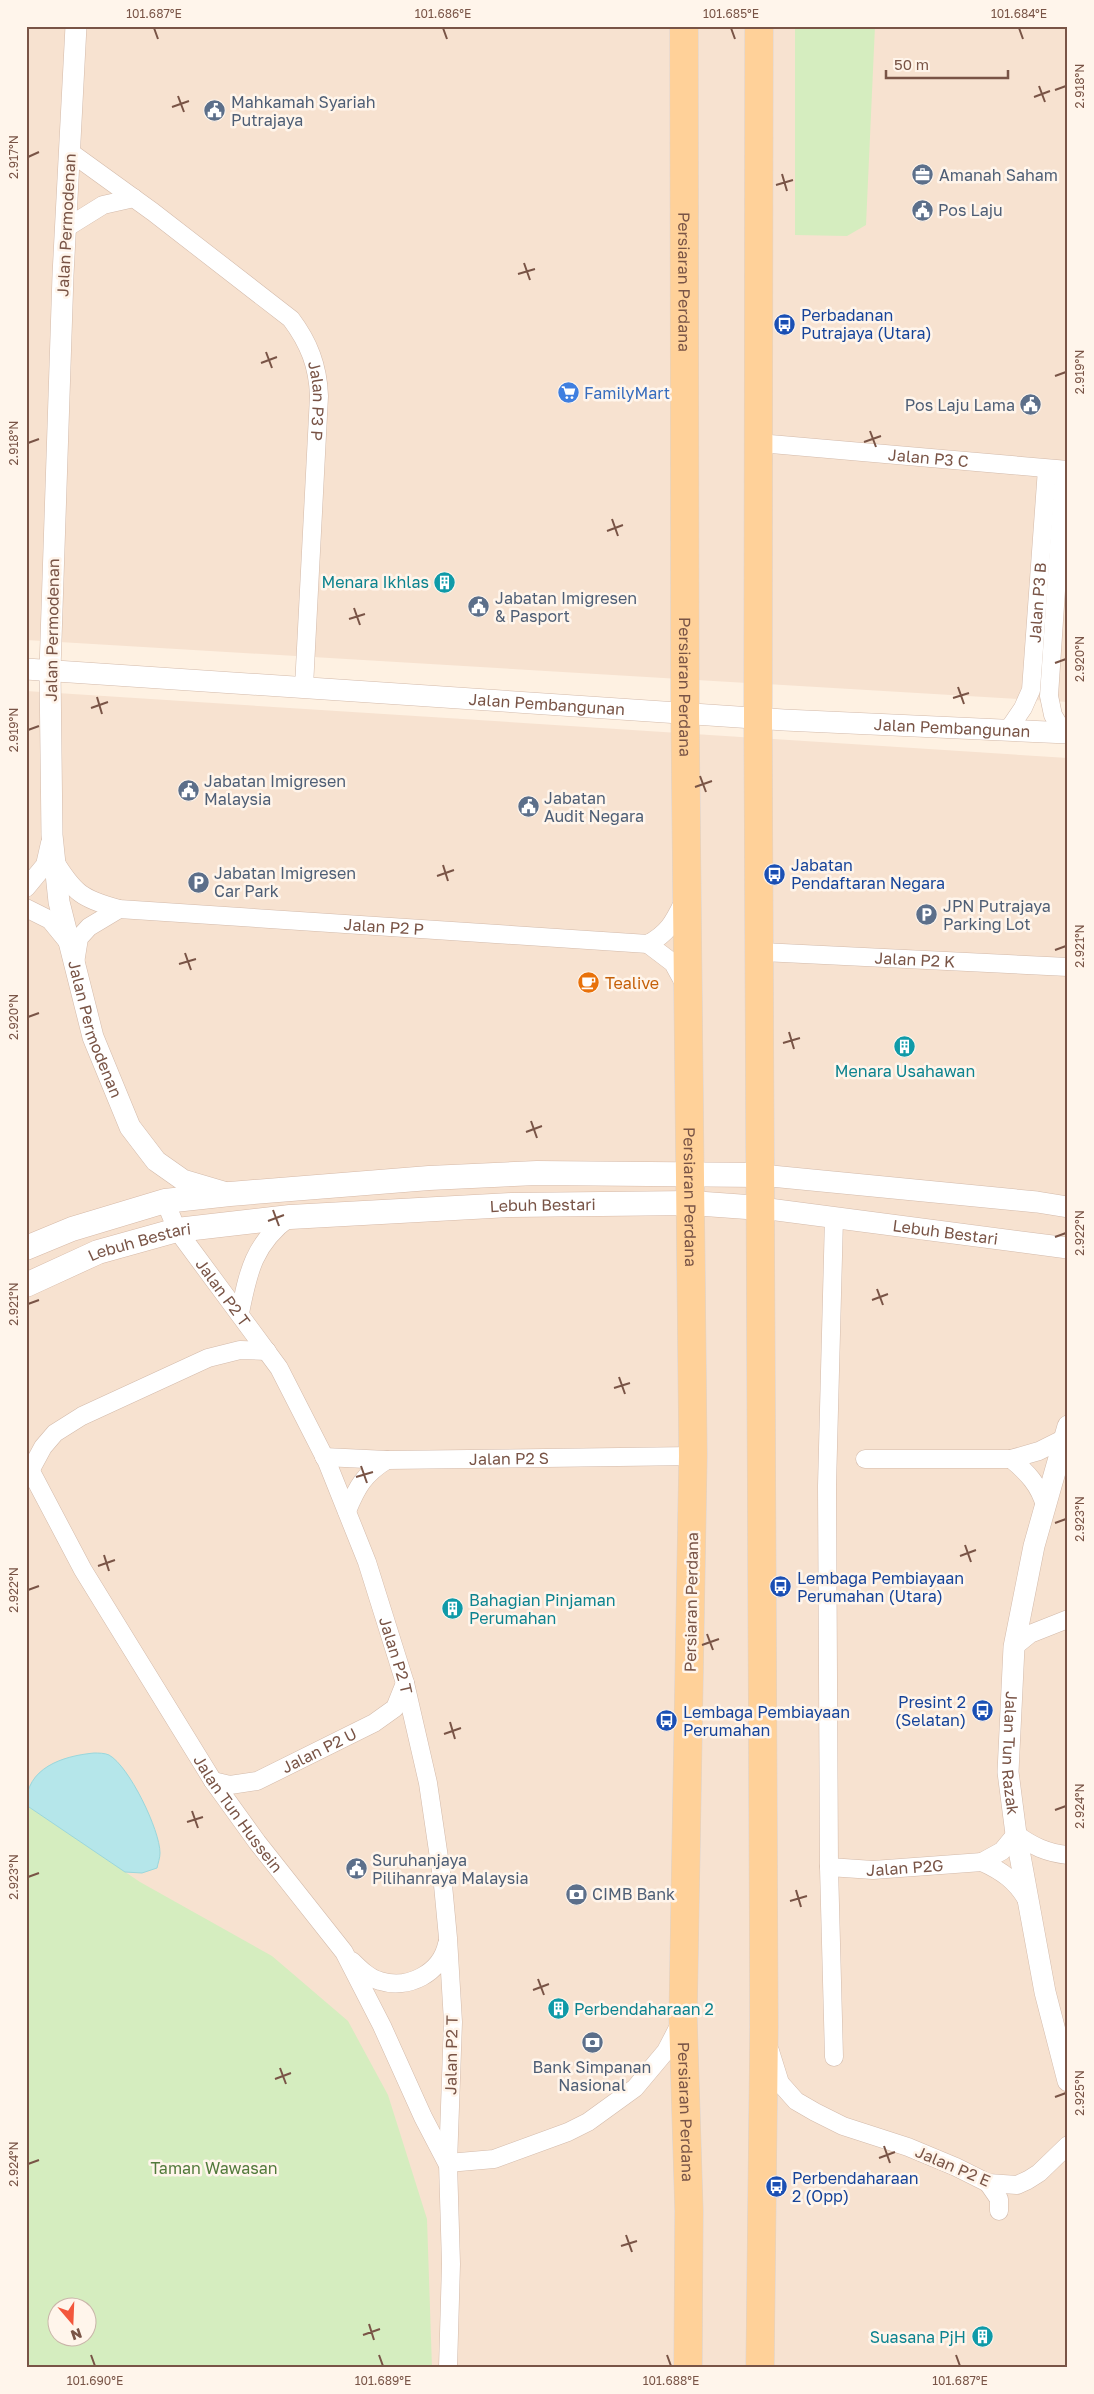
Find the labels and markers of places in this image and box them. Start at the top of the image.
place label: Mahkamah Syariah Putrajaya [231,92,376,130]
public building icon: Mahkamah Syariah Putrajaya [203,99,227,123]
office icon: Amanah Saham [911,163,935,187]
place label: Amanah Saham [939,165,1058,185]
public building icon: Pos Laju [910,198,934,222]
place label: Pos Laju [938,200,1003,220]
place label: Perbadanan Putrajaya (Utara) [801,305,932,343]
bus stop icon: Perbadanan Putrajaya (Utara) [773,312,797,336]
supermarket icon: FamilyMart [556,381,580,405]
place label: FamilyMart [584,383,670,403]
public building icon: Pos Laju Lama [1019,393,1043,417]
place label: Pos Laju Lama [905,395,1015,415]
building icon: Menara Ikhlas [433,570,457,594]
place label: Menara Ikhlas [321,572,429,592]
place label: Jabatan Imigresen & Pasport [495,588,637,626]
public building icon: Jabatan Imigresen & Pasport [467,595,491,619]
place label: Jabatan Imigresen Malaysia [204,771,346,809]
public building icon: Jabatan Imigresen Malaysia [176,778,200,802]
place label: Jabatan Audit Negara [544,788,644,826]
public building icon: Jabatan Audit Negara [516,795,540,819]
place label: Jabatan Pendaftaran Negara [791,855,945,893]
bus stop icon: Jabatan Pendaftaran Negara [763,862,787,886]
place label: Jabatan Imigresen Car Park [214,863,356,901]
parking icon: Jabatan Imigresen Car Park [186,870,210,894]
place label: JPN Putrajaya Parking Lot [943,896,1051,934]
parking icon: JPN Putrajaya Parking Lot [915,903,939,927]
cafe icon: Tealive [577,971,601,995]
place label: Tealive [605,973,659,993]
building icon: Menara Usahawan [893,1035,917,1059]
place label: Menara Usahawan [835,1061,975,1081]
place label: Lembaga Pembiayaan Perumahan (Utara) [797,1568,964,1606]
bus stop icon: Lembaga Pembiayaan Perumahan (Utara) [769,1575,793,1599]
place label: Bahagian Pinjaman Perumahan [469,1590,616,1628]
building icon: Bahagian Pinjaman Perumahan [441,1597,465,1621]
place label: Presint 2 (Selatan) [895,1692,966,1730]
bus stop icon: Presint 2 (Selatan) [970,1699,994,1723]
place label: Lembaga Pembiayaan Perumahan [683,1702,850,1740]
bus stop icon: Lembaga Pembiayaan Perumahan [655,1709,679,1733]
place label: Suruhanjaya Pilihanraya Malaysia [372,1850,529,1888]
public building icon: Suruhanjaya Pilihanraya Malaysia [344,1857,368,1881]
bank icon: CIMB Bank [564,1882,588,1906]
place label: CIMB Bank [592,1884,675,1904]
building icon: Perbendaharaan 2 [546,1997,570,2021]
place label: Perbendaharaan 2 [574,1999,714,2019]
bank icon: Bank Simpanan Nasional [580,2031,604,2055]
place label: Bank Simpanan Nasional [533,2057,651,2095]
place label: Perbendaharaan 2 (Opp) [792,2168,919,2206]
bus stop icon: Perbendaharaan 2 (Opp) [764,2175,788,2199]
building icon: Suasana PjH [970,2325,994,2349]
place label: Suasana PjH [870,2327,966,2347]

